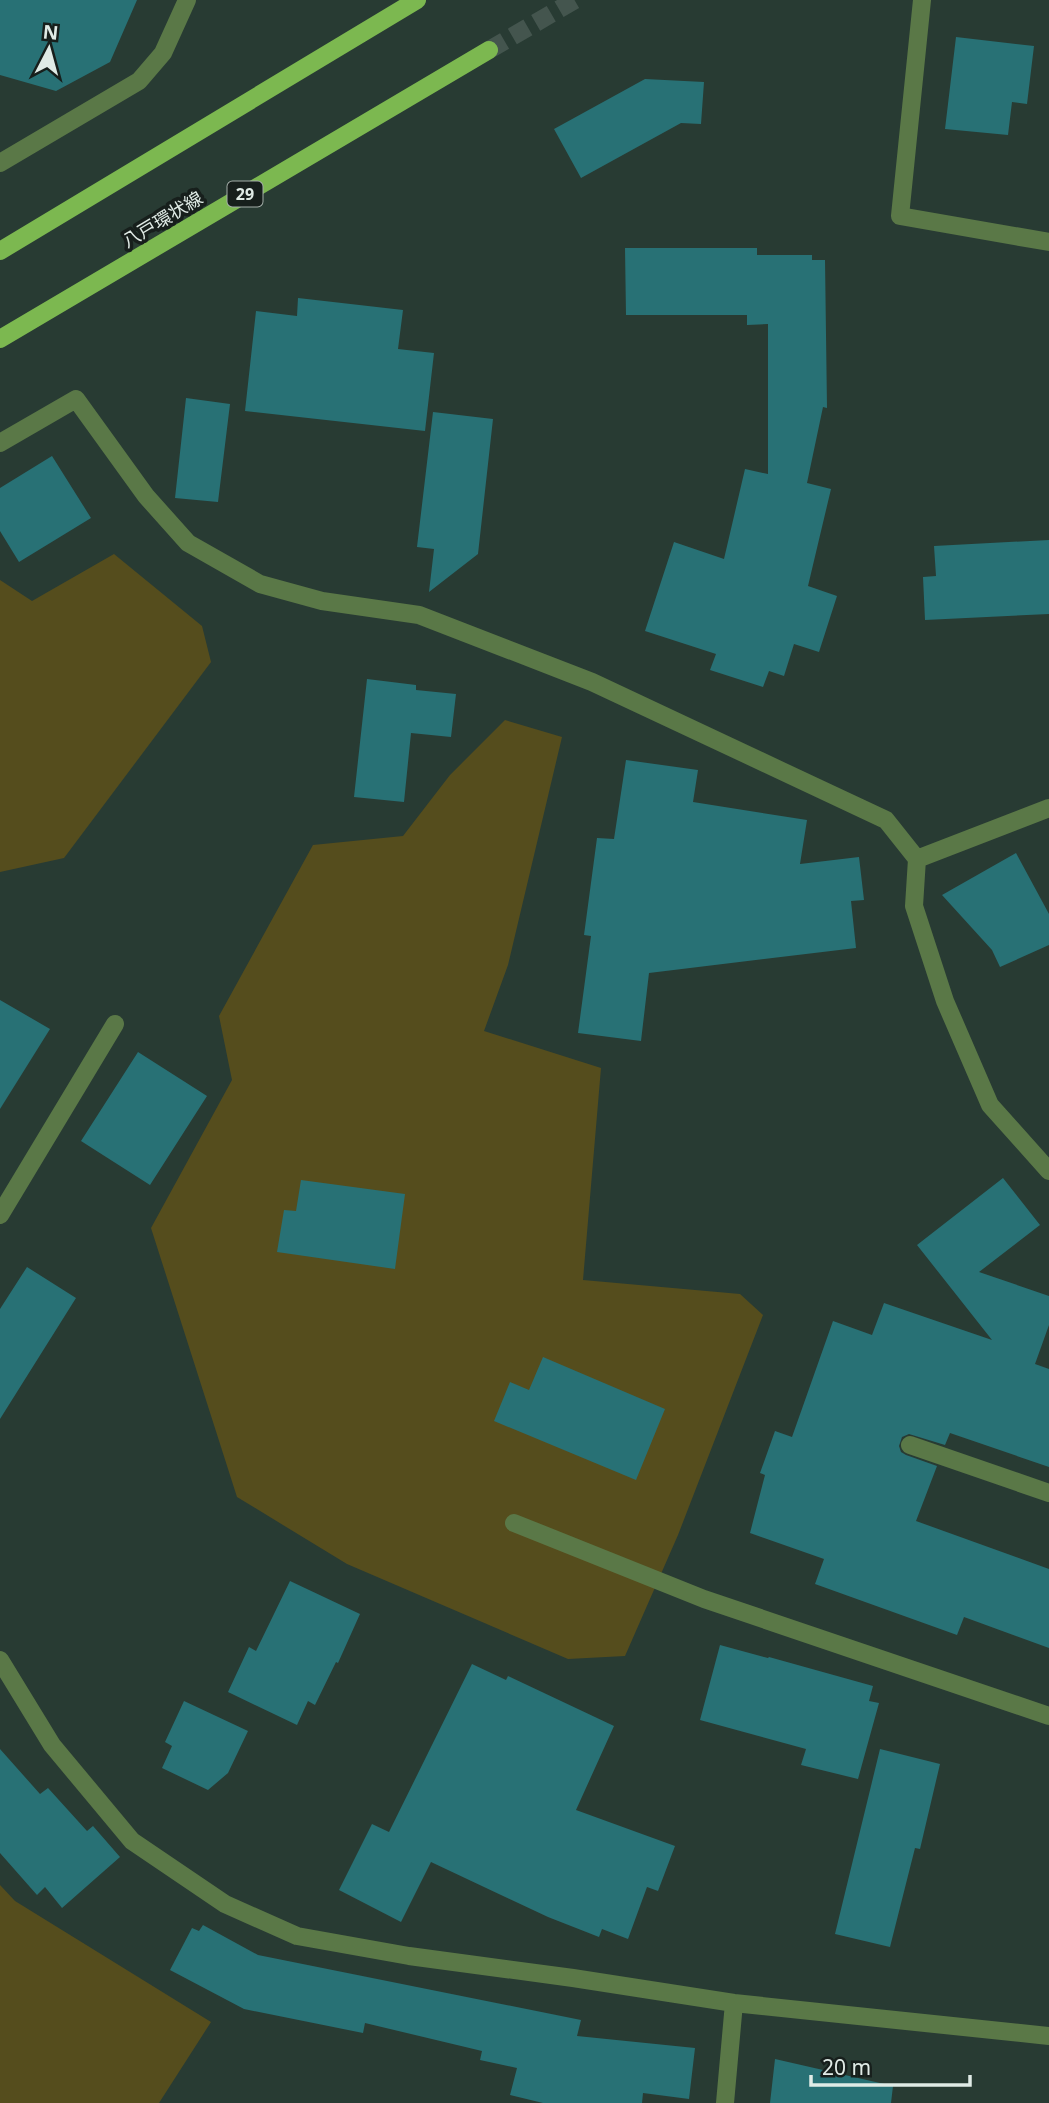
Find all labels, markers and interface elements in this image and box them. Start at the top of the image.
north arrow [14,14,84,84]
text: N [42,18,60,46]
road number: 29 [228,182,262,206]
street label: 八戸環状線 [117,186,207,252]
scale bar [811,2044,970,2088]
text: 20 m [822,2053,871,2081]

